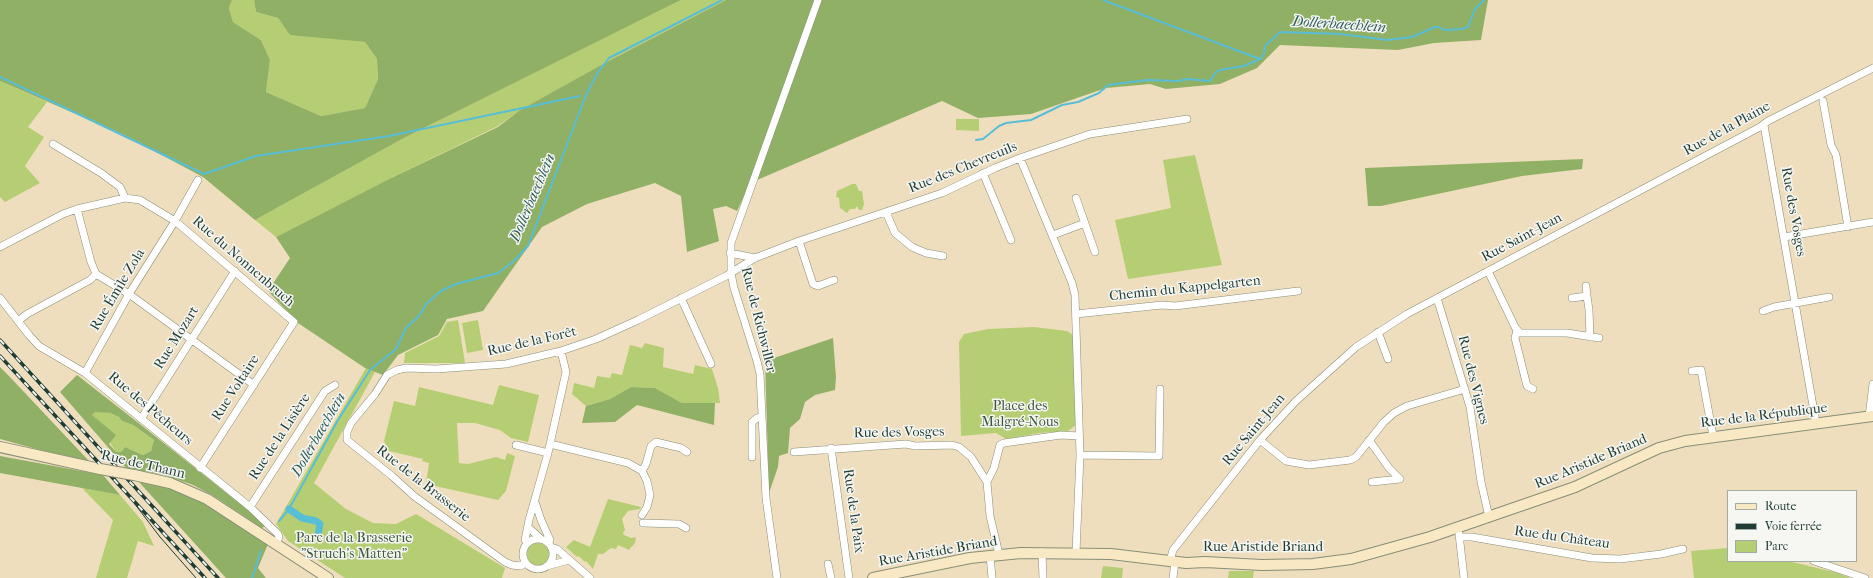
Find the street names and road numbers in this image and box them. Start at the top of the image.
street label: Rue de la Plaine [1681,98,1773,160]
street label: Rue des Chevreuils [906,139,1020,197]
street label: Rue des Vosges [1777,166,1809,258]
street label: Rue Saint-Jean [1479,210,1565,266]
street label: Rue du Nonnenbruch [188,213,298,311]
street label: Rue Émile Zola [87,246,149,334]
street label: Rue de Richwiller [737,265,779,375]
street label: Chemin du Kappelgarten [1108,273,1262,305]
street label: Rue Mozart [151,303,203,373]
street label: Rue de la Forêt [486,324,578,360]
street label: Rue des Vignes [1454,334,1492,426]
street label: Rue Voltaire [208,352,264,424]
street label: Rue des Pêcheurs [104,369,196,449]
street label: Rue de la Lisière [246,390,314,484]
street label: Rue Saint-Jean [1219,391,1289,469]
street label: Rue de la République [1699,400,1829,432]
street label: Rue des Vosges [854,424,944,442]
street label: Rue Aristide Briand [1532,431,1650,493]
street label: Rue de la Brasserie [373,442,473,526]
street label: Rue de Thann [99,447,187,483]
street label: Rue de la Paix [839,468,867,554]
street label: Rue du Château [1513,523,1611,553]
street label: Rue Aristide Briand [877,533,999,571]
street label: Rue Aristide Briand [1203,540,1323,556]

